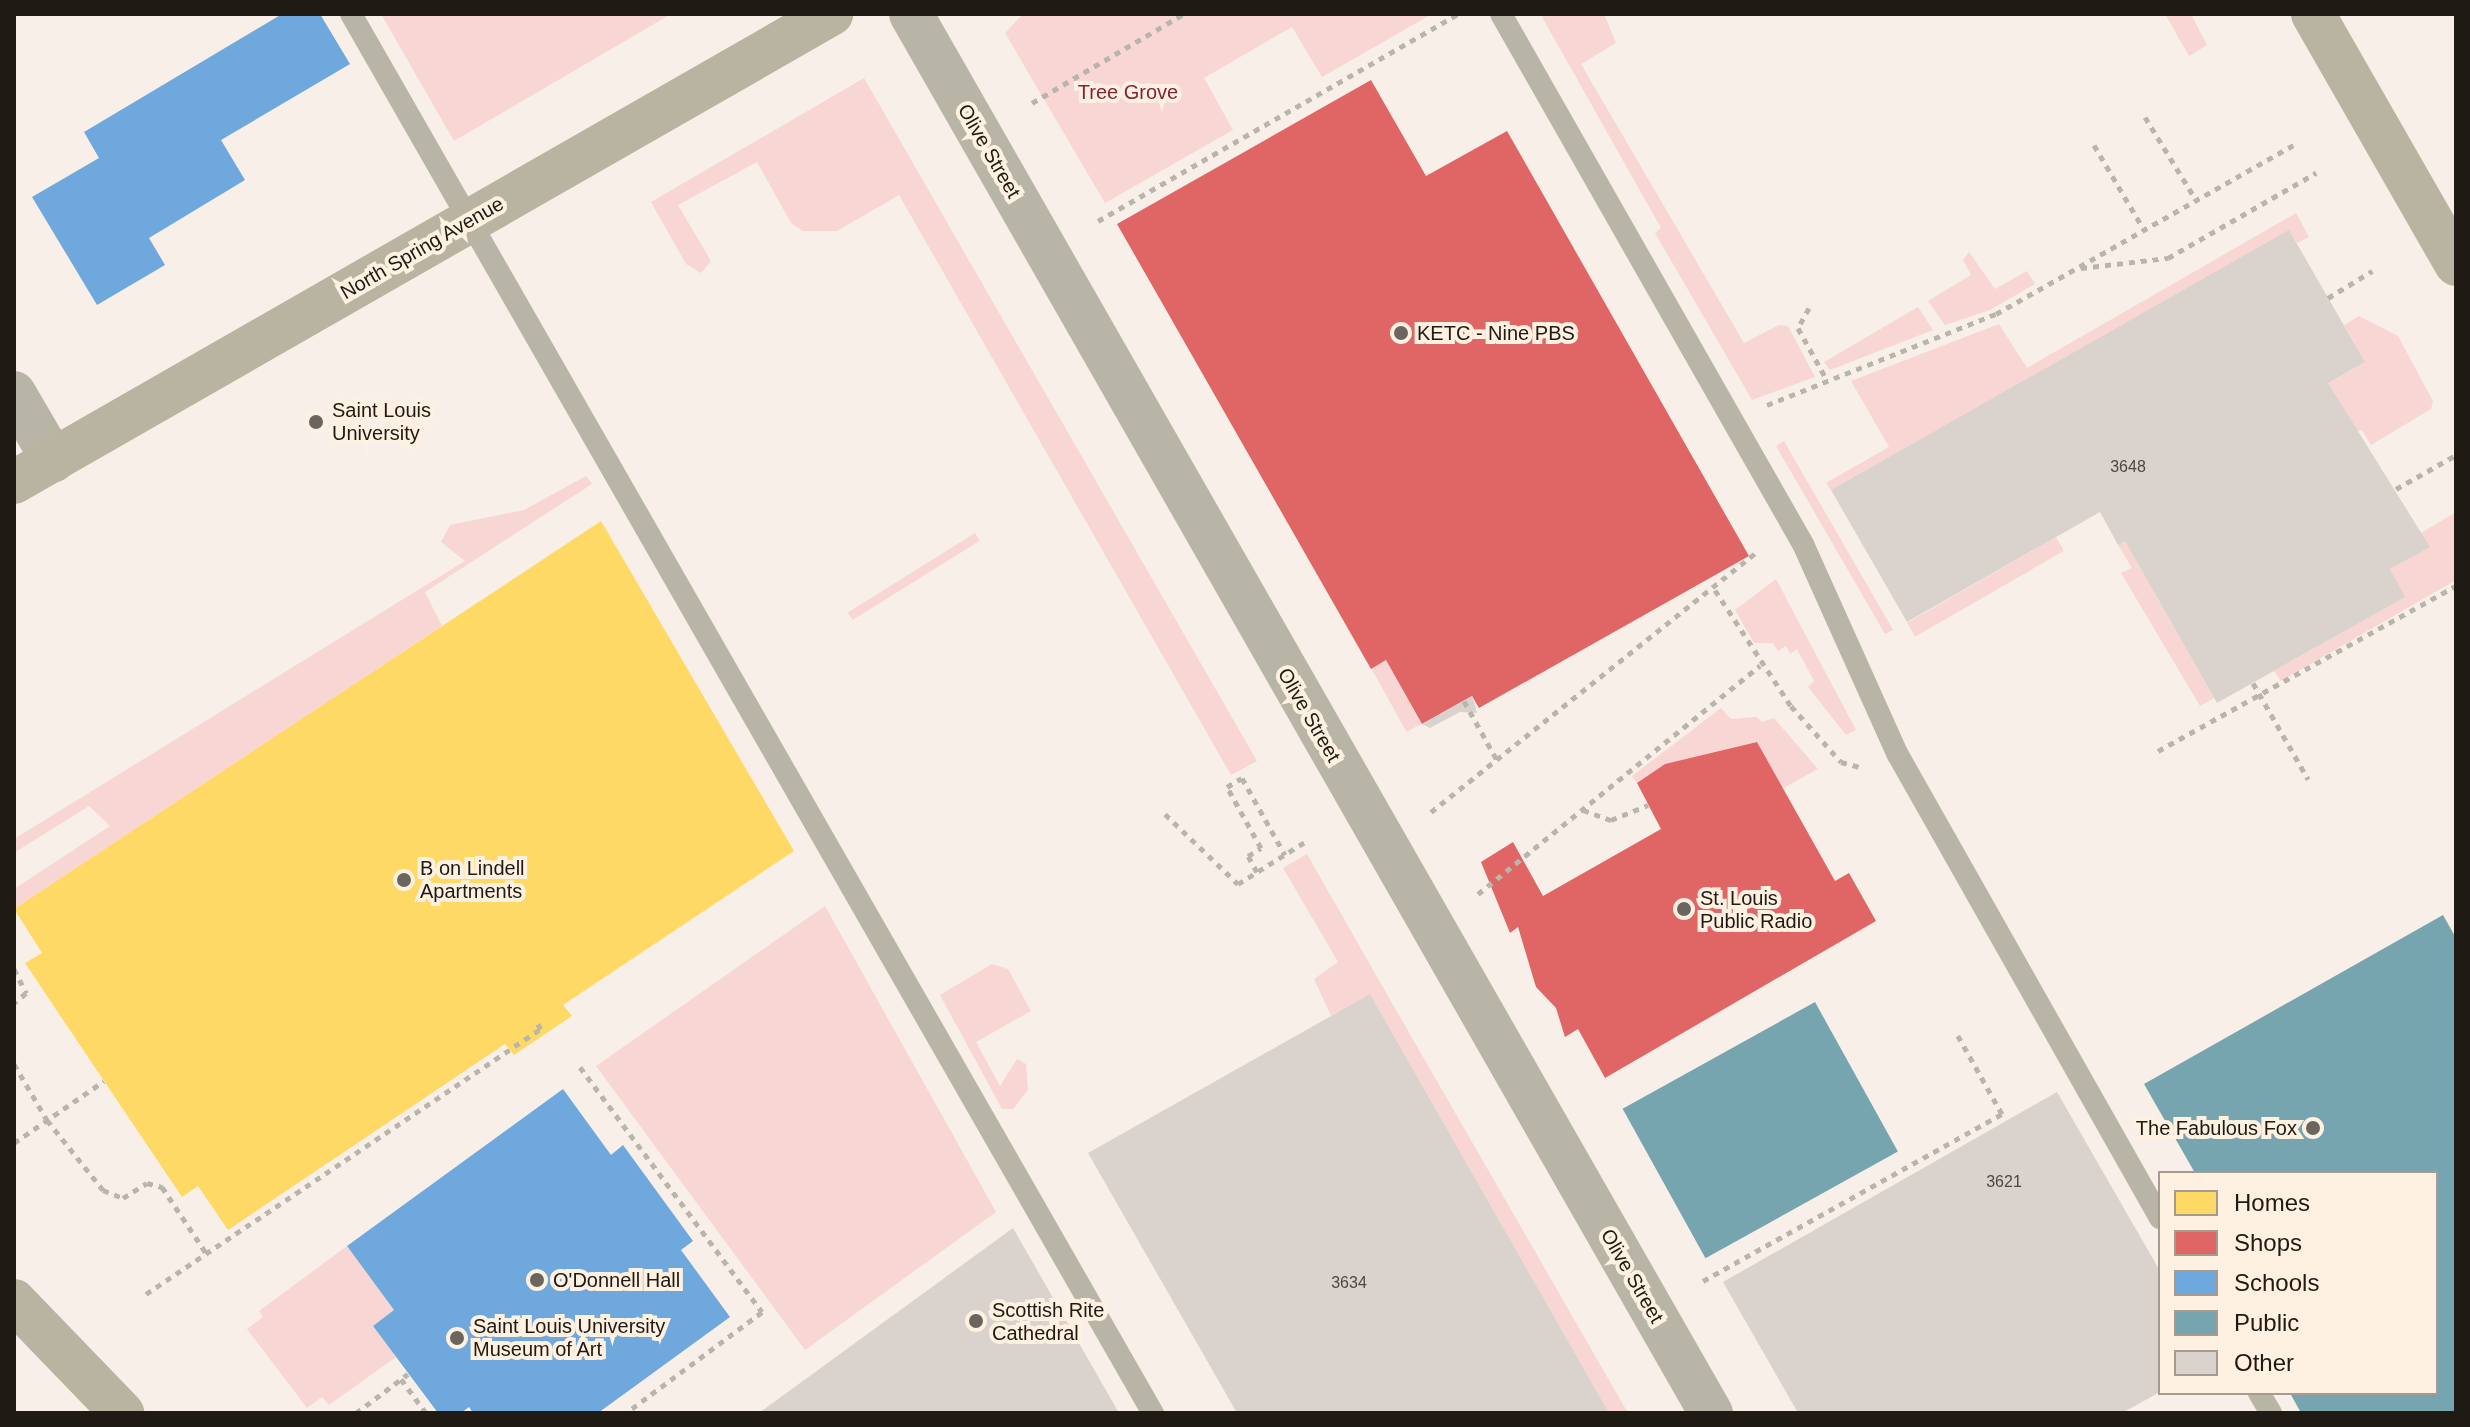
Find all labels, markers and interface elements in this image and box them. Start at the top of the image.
park label: Tree Grove [1078,80,1178,104]
street label: Olive Street [952,100,1026,202]
street label: North Spring Avenue [336,191,508,305]
place label: KETC - Nine PBS [1417,321,1575,345]
marker: KETC - Nine PBS [1392,324,1410,342]
place label: Saint Louis University [332,398,431,445]
marker: Saint Louis University [307,413,325,431]
house number: 3648 [2110,457,2146,477]
street label: Olive Street [1272,664,1346,766]
place label: B on Lindell Apartments [420,856,525,903]
marker: B on Lindell Apartments [395,871,413,889]
place label: St. Louis Public Radio [1700,886,1812,933]
marker: St. Louis Public Radio [1675,900,1693,918]
place label: The Fabulous Fox [2136,1116,2297,1140]
marker: The Fabulous Fox [2304,1119,2322,1137]
legend [2158,1171,2438,1395]
house number: 3621 [1986,1172,2022,1192]
text: Homes [2234,1189,2310,1216]
street label: Olive Street [1595,1225,1669,1327]
text: Shops [2234,1229,2302,1256]
place label: O'Donnell Hall [553,1268,680,1292]
text: Schools [2234,1269,2319,1296]
marker: O'Donnell Hall [528,1271,546,1289]
house number: 3634 [1331,1273,1367,1293]
place label: Scottish Rite Cathedral [992,1298,1104,1345]
text: Public [2234,1309,2299,1336]
marker: Scottish Rite Cathedral [967,1312,985,1330]
place label: Saint Louis University Museum of Art [473,1314,665,1361]
marker: Saint Louis University Museum of Art [448,1329,466,1347]
text: Other [2234,1349,2294,1376]

